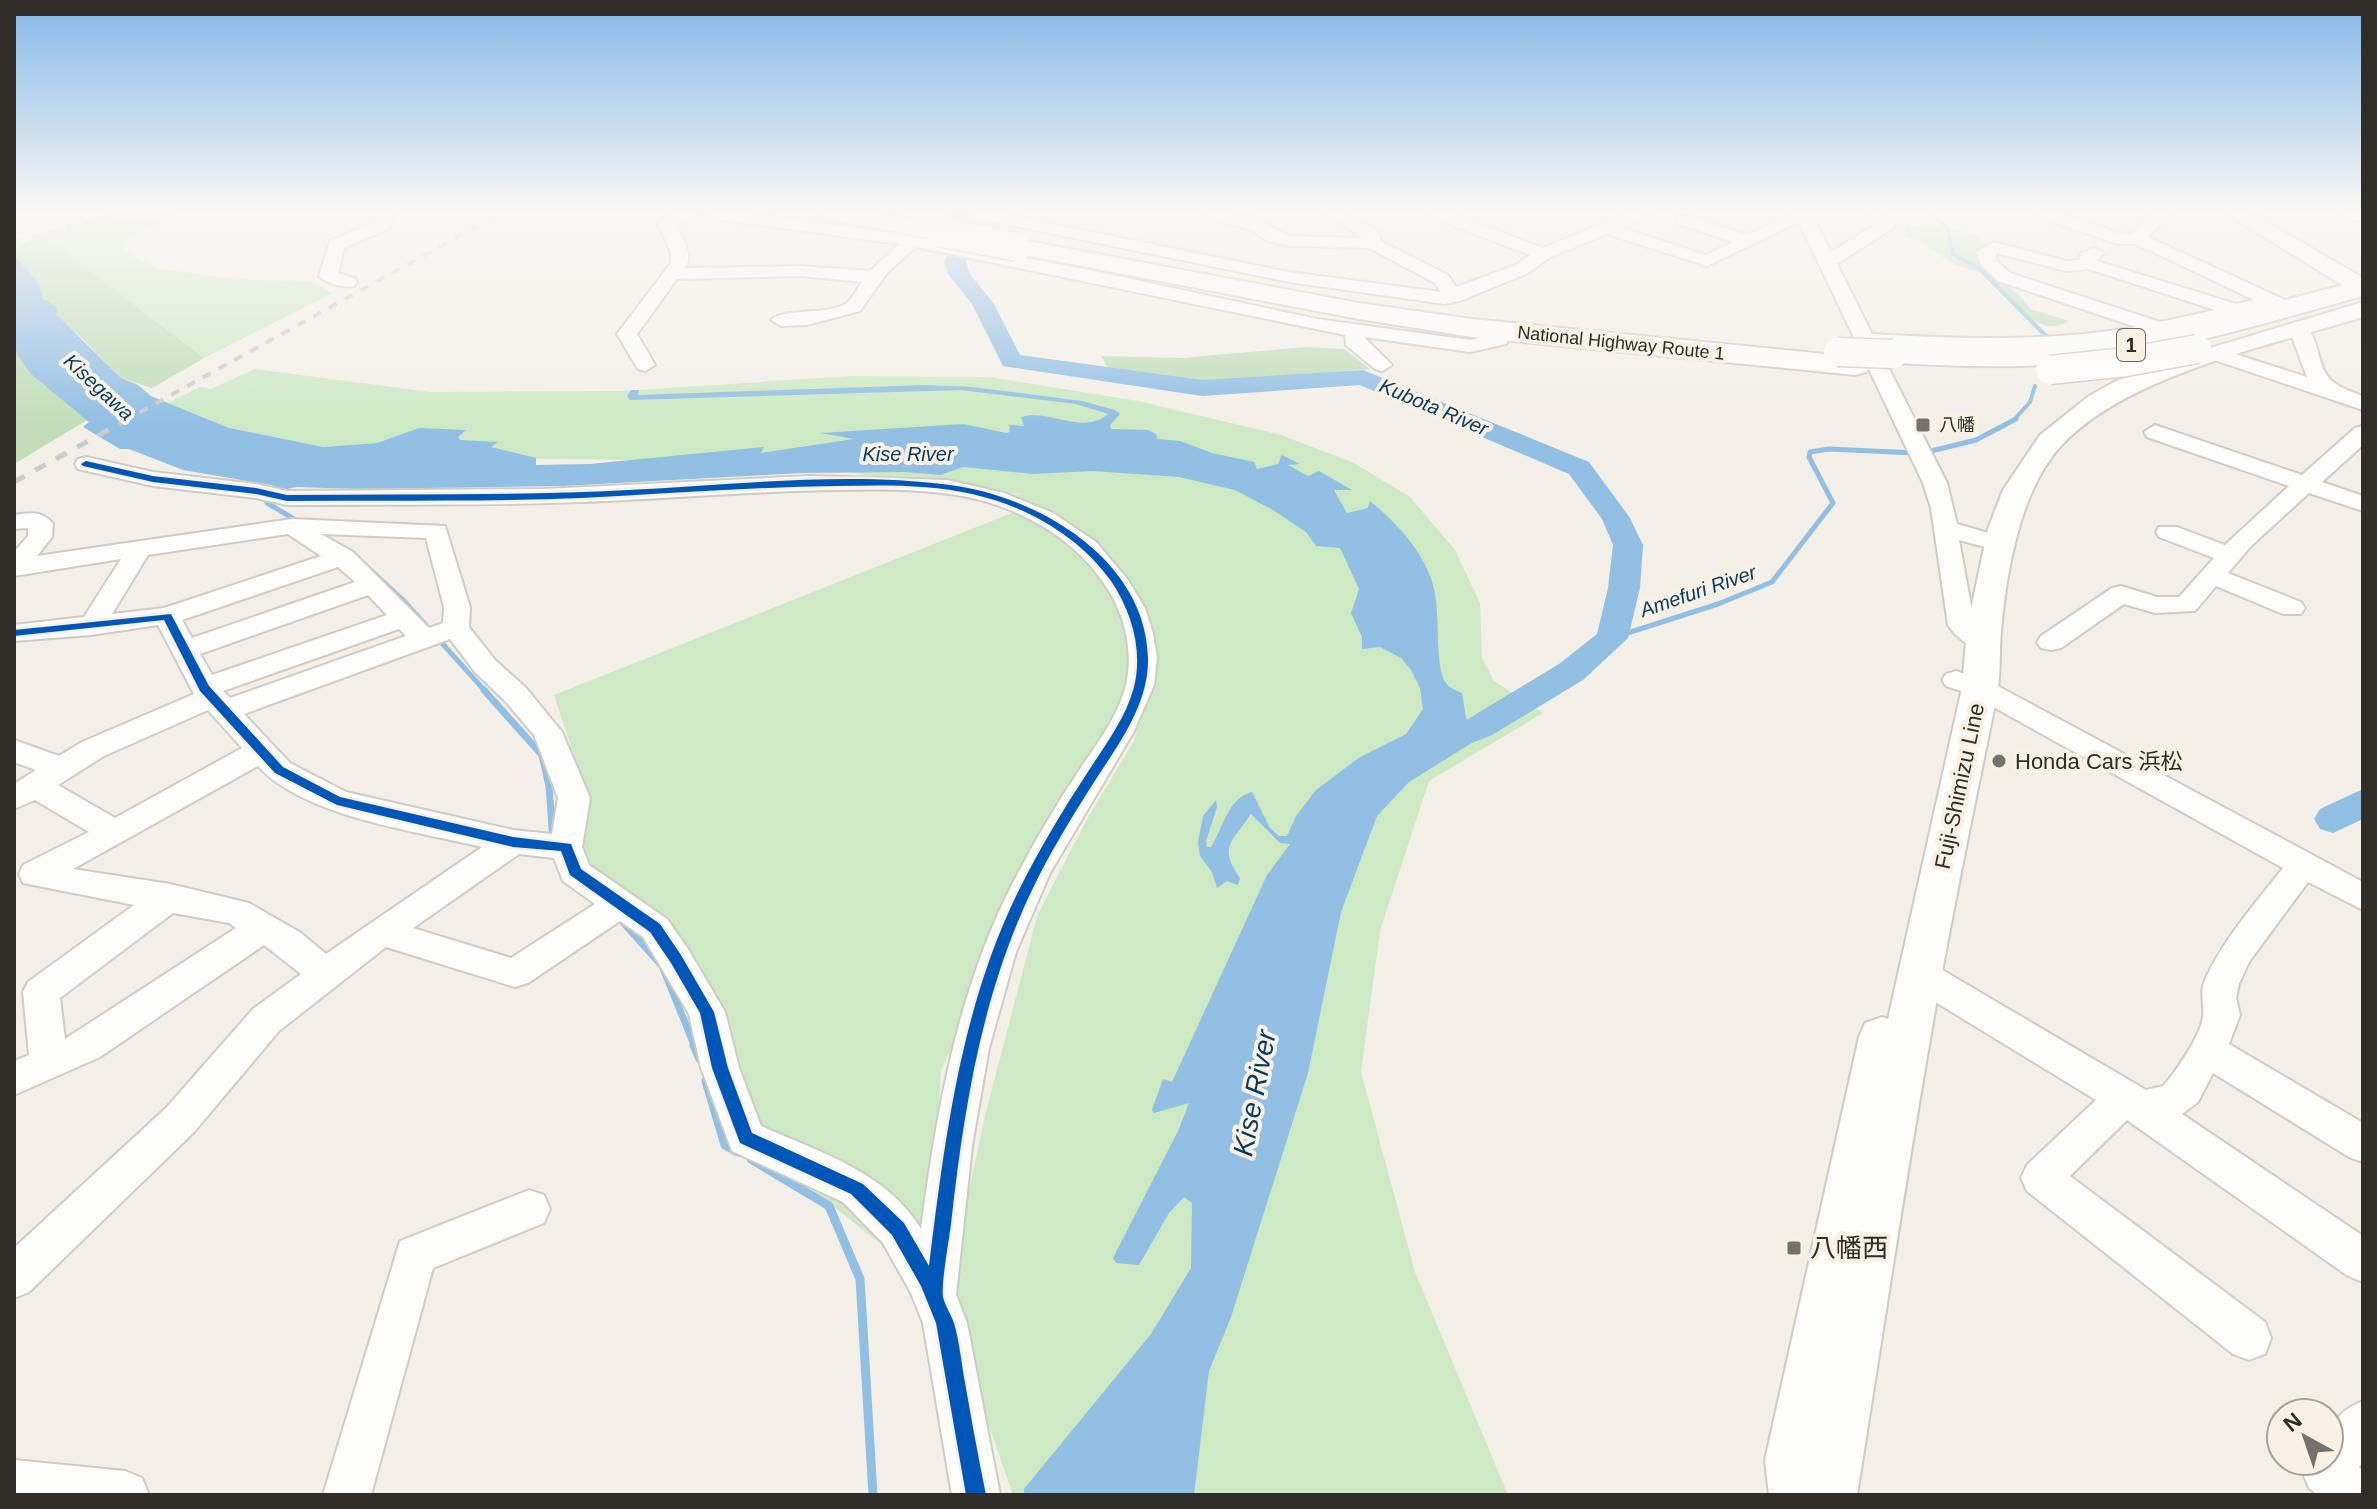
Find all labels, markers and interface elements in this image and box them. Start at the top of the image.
street label: National Highway Route 1 [1516,322,1726,364]
road number: 1 [2117,329,2145,361]
water label: Kisegawa [60,349,138,425]
water label: Kubota River [1376,374,1493,440]
place label: 八幡 [1939,415,1975,435]
marker: 八幡 [1914,416,1932,434]
water label: Kise River [862,443,955,465]
water label: Amefuri River [1636,560,1760,621]
street label: Fuji-Shimizu Line [1930,701,1989,871]
place label: Honda Cars 浜松 [2015,749,2183,774]
marker: Honda Cars 浜松 [1990,752,2008,770]
water label: Kise River [1227,1026,1282,1159]
place label: 八幡西 [1810,1233,1888,1263]
marker: 八幡西 [1785,1239,1803,1257]
north arrow [2265,1397,2345,1477]
text: N [2278,1407,2307,1437]

